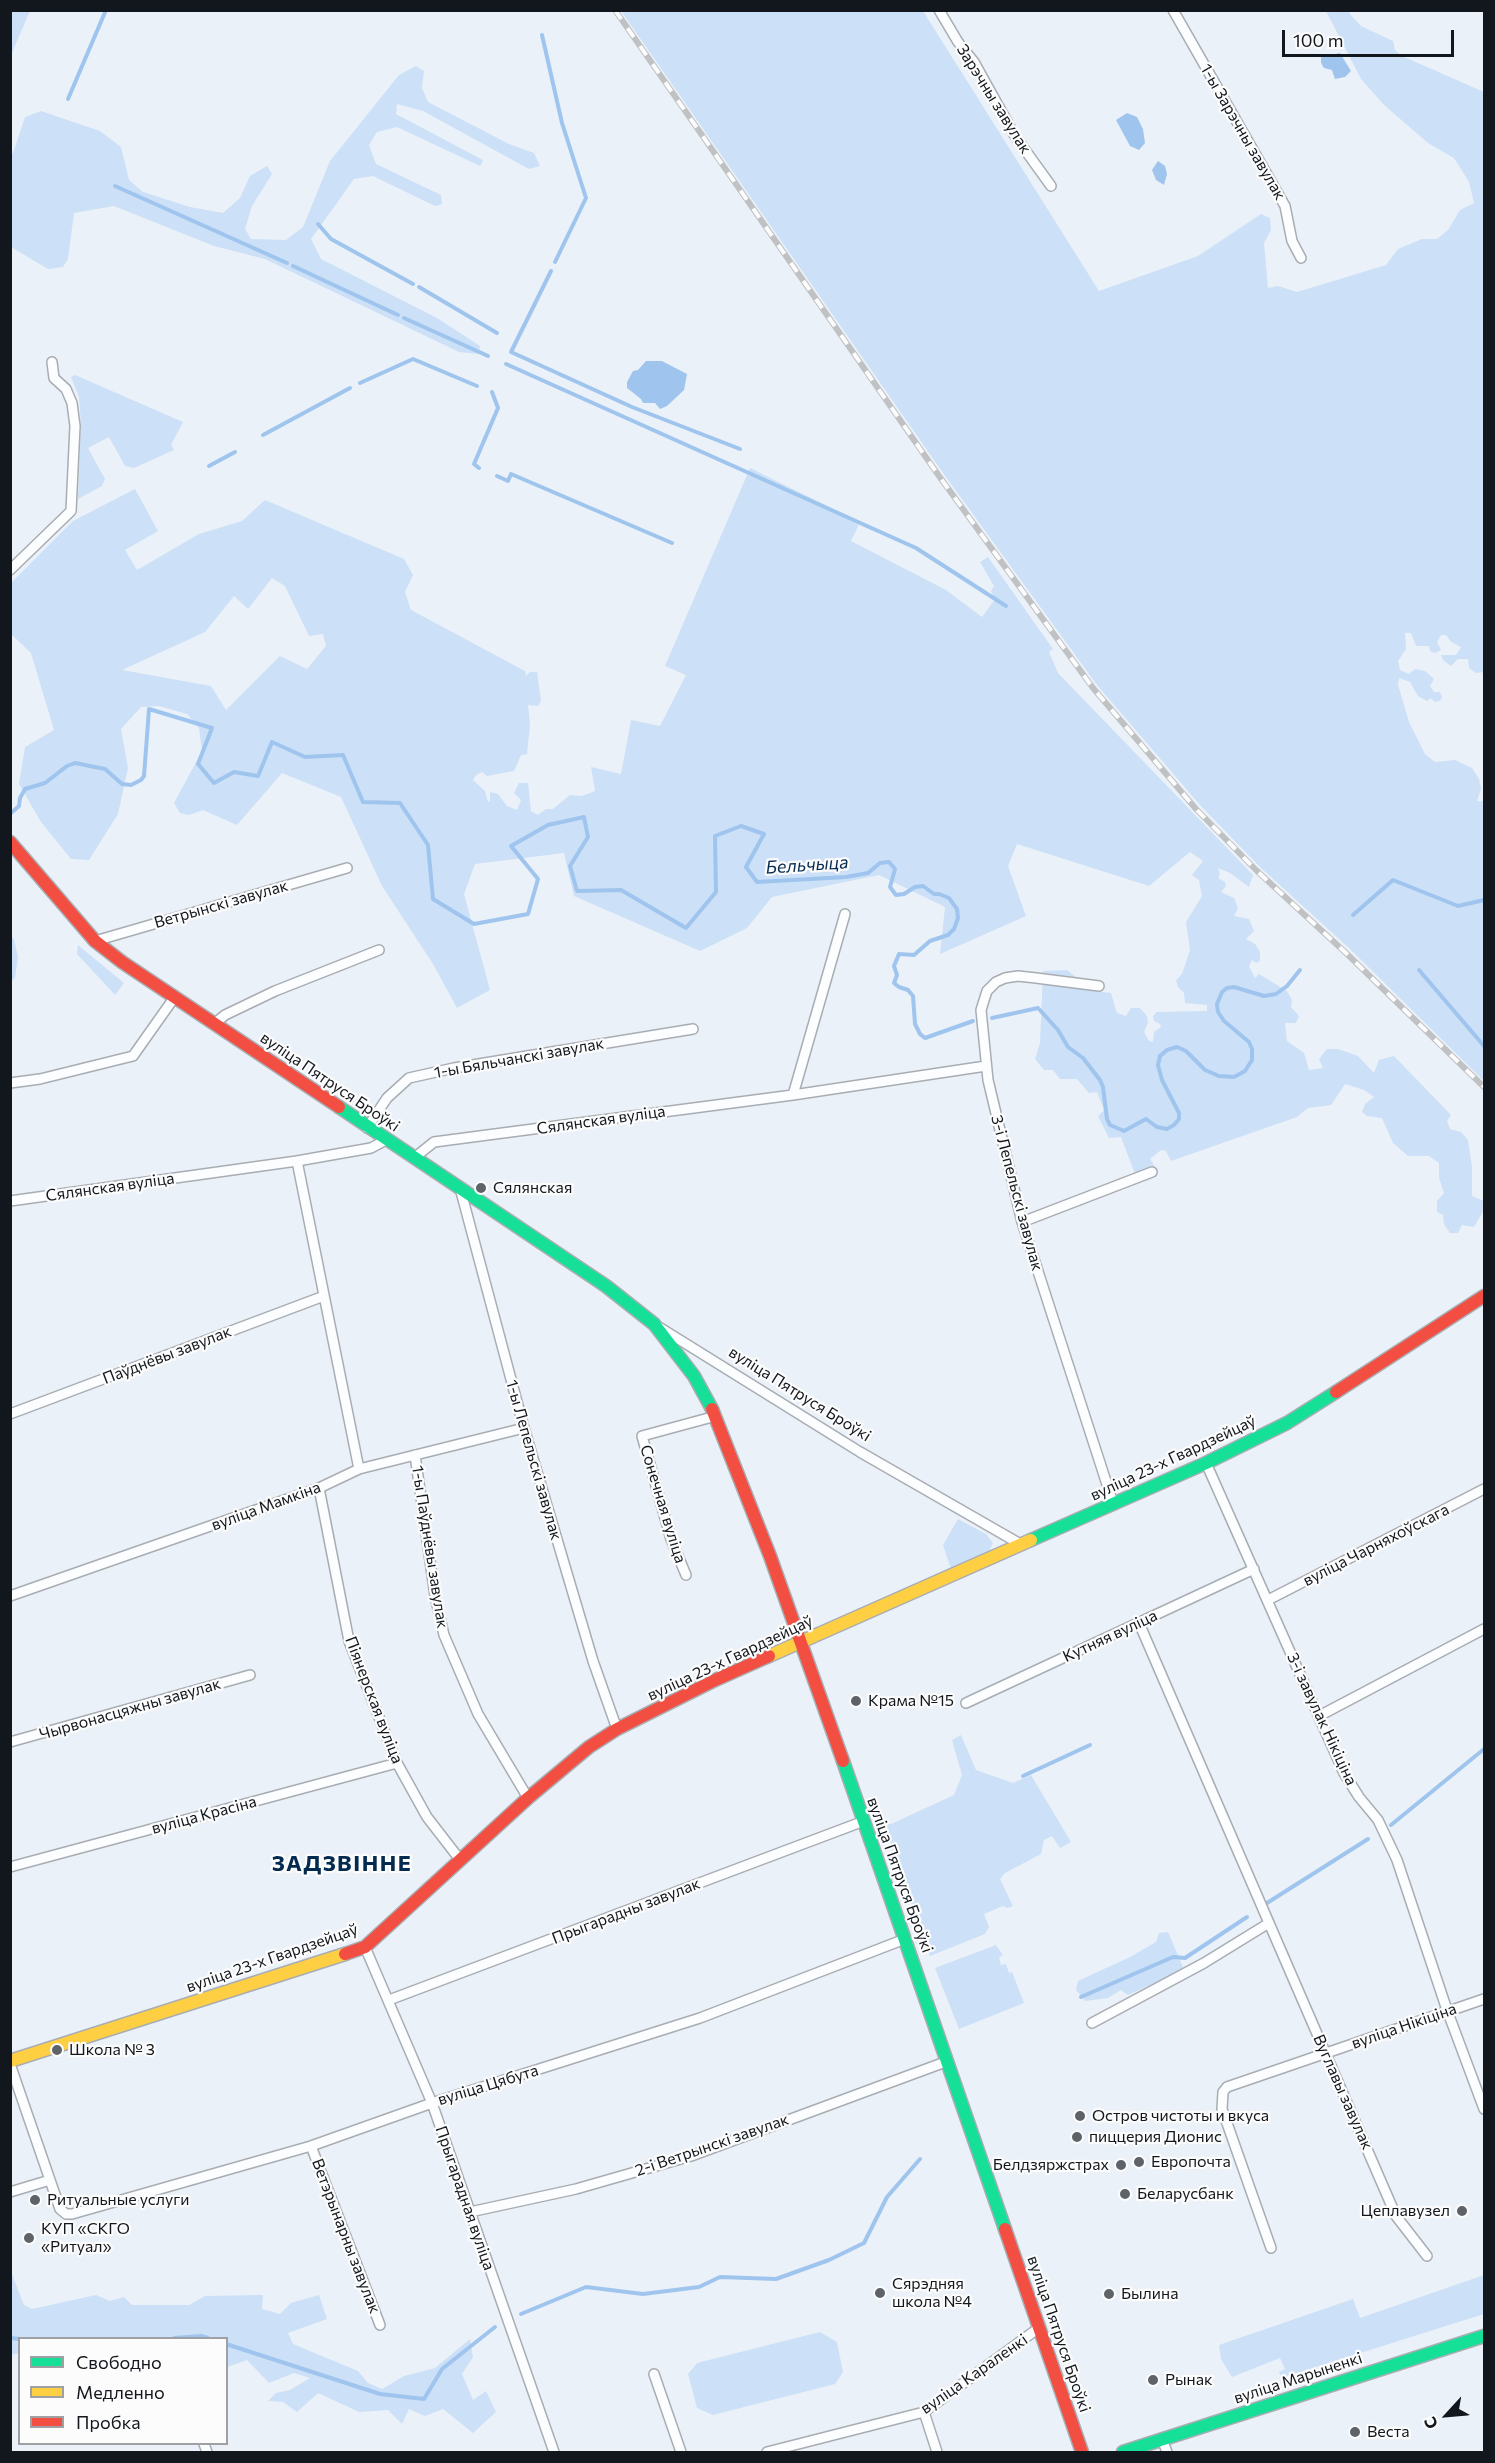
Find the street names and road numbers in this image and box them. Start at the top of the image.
street label: Зарэчны завулак [953,41,1035,157]
street label: 1-ы Зарэчны завулак [1196,61,1290,203]
street label: Ветрынскі завулак [152,876,290,932]
street label: вуліца Пятруся Броўкі [257,1028,403,1136]
street label: 1-ы Бяльчанскі завулак [433,1034,605,1082]
street label: Сялянская вуліца [536,1101,666,1139]
street label: 3-і Лепельскі завулак [987,1113,1047,1273]
street label: Сялянская вуліца [45,1168,175,1206]
street label: Паўднёвы завулак [100,1322,234,1388]
street label: вуліца Пятруся Броўкі [725,1342,875,1446]
street label: 1-ы Лепельскі завулак [502,1378,566,1542]
street label: вуліца 23-х Гвардзейцаў [1087,1411,1259,1505]
street label: Сонечная вуліца [636,1443,690,1565]
street label: 1-ы Паўднёвы завулак [408,1464,452,1630]
street label: вуліца Мамкіна [209,1477,323,1535]
street label: вуліца Чарняхоўскага [1300,1500,1452,1590]
street label: Кутняя вуліца [1060,1606,1160,1666]
street label: вуліца 23-х Гвардзейцаў [644,1611,816,1705]
street label: Піянерская вуліца [341,1634,407,1766]
street label: 3-і завулак Нікіціна [1283,1650,1361,1788]
street label: Чырвонасцяжны завулак [37,1674,223,1744]
street label: вуліца Красіна [149,1792,259,1838]
street label: вуліца Пятруся Броўкі [863,1795,937,1955]
street label: Прыгарадны завулак [549,1874,703,1948]
street label: вуліца 23-х Гвардзейцаў [184,1920,360,1996]
street label: вуліца Нікіціна [1349,1999,1459,2053]
street label: Вуглавы завулак [1309,2031,1377,2153]
street label: вуліца Цябута [435,2061,541,2109]
street label: 2-і Ветрынскі завулак [633,2110,791,2180]
street label: Прыгарадная вуліца [431,2123,499,2273]
street label: Ветэрынарны завулак [308,2156,384,2316]
street label: вуліца Пятруся Броўкі [1023,2253,1095,2415]
street label: вуліца Караленкі [917,2330,1031,2418]
street label: вуліца Марыненкі [1231,2348,1365,2408]

